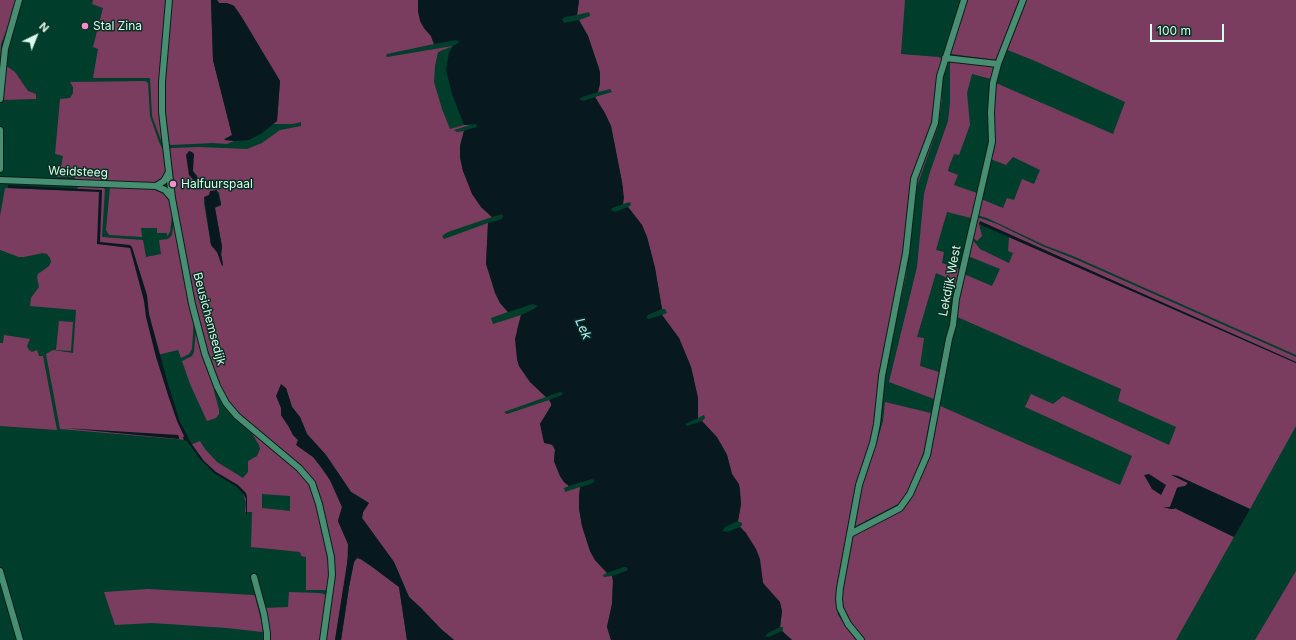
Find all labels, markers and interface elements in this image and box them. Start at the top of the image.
north arrow [16,16,56,56]
scale bar [1152,16,1226,42]
text: N [36,19,52,35]
place label: Stal Zina [93,19,142,33]
marker: Stal Zina [80,21,90,31]
text: 100 m [1157,23,1191,38]
street label: Weidsteeg [48,164,108,180]
place label: Halfuurspaal [181,177,253,191]
marker: Halfuurspaal [168,179,178,189]
street label: Lekdijk West [936,244,964,318]
street label: Beusichemsedijk [190,271,228,367]
water label: Lek [572,316,594,342]

